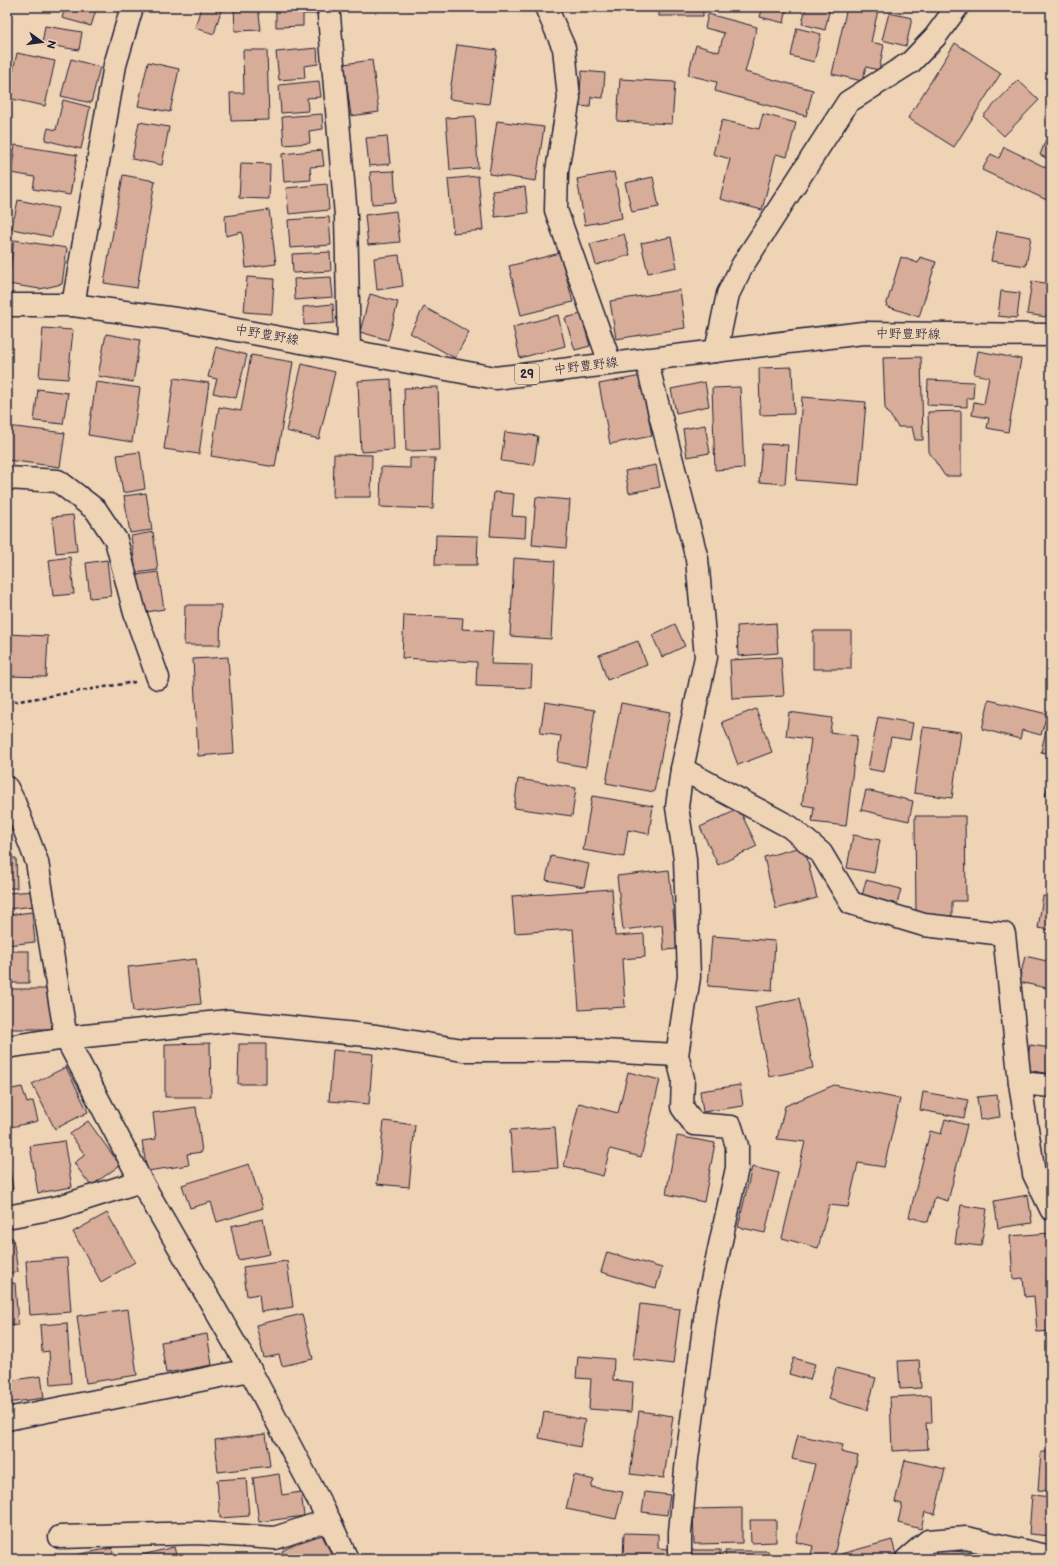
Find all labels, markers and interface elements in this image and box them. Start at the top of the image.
north arrow [22,22,62,62]
text: N [44,39,59,50]
street label: 中野豊野線 [234,321,301,349]
street label: 中野豊野線 [875,325,942,343]
street label: 中野豊野線 [553,354,620,378]
road number: 29 [515,364,539,384]

